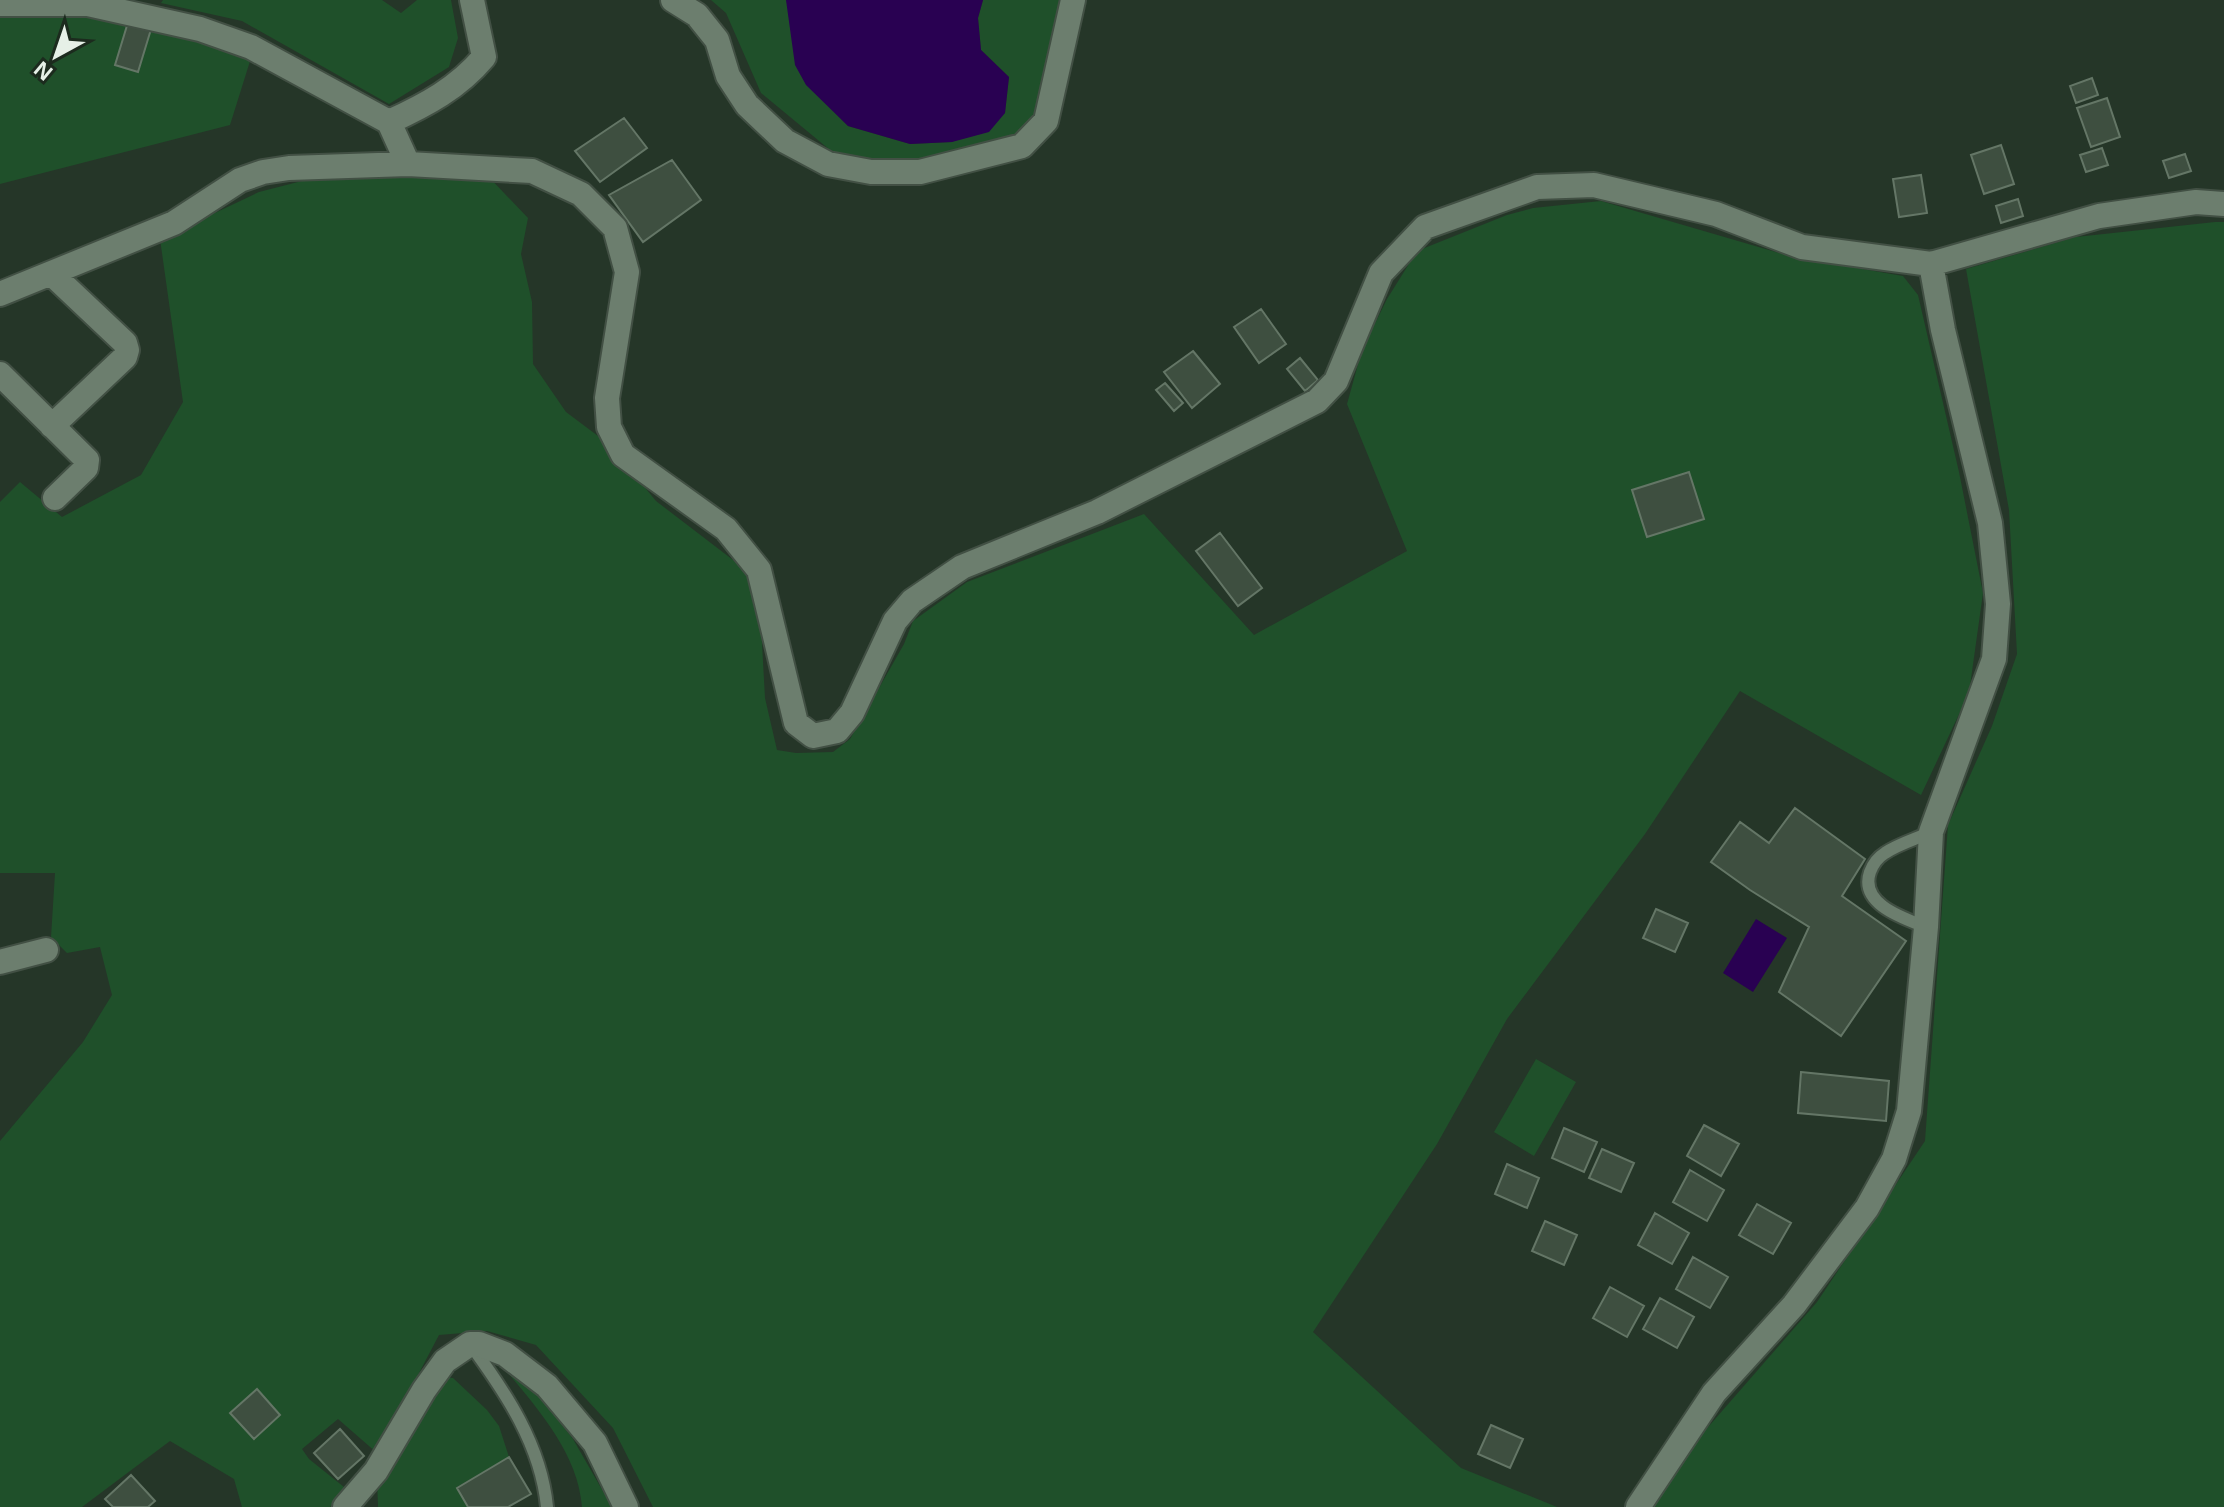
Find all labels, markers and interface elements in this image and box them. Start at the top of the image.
north arrow [16,16,96,96]
text: N [29,56,58,86]

